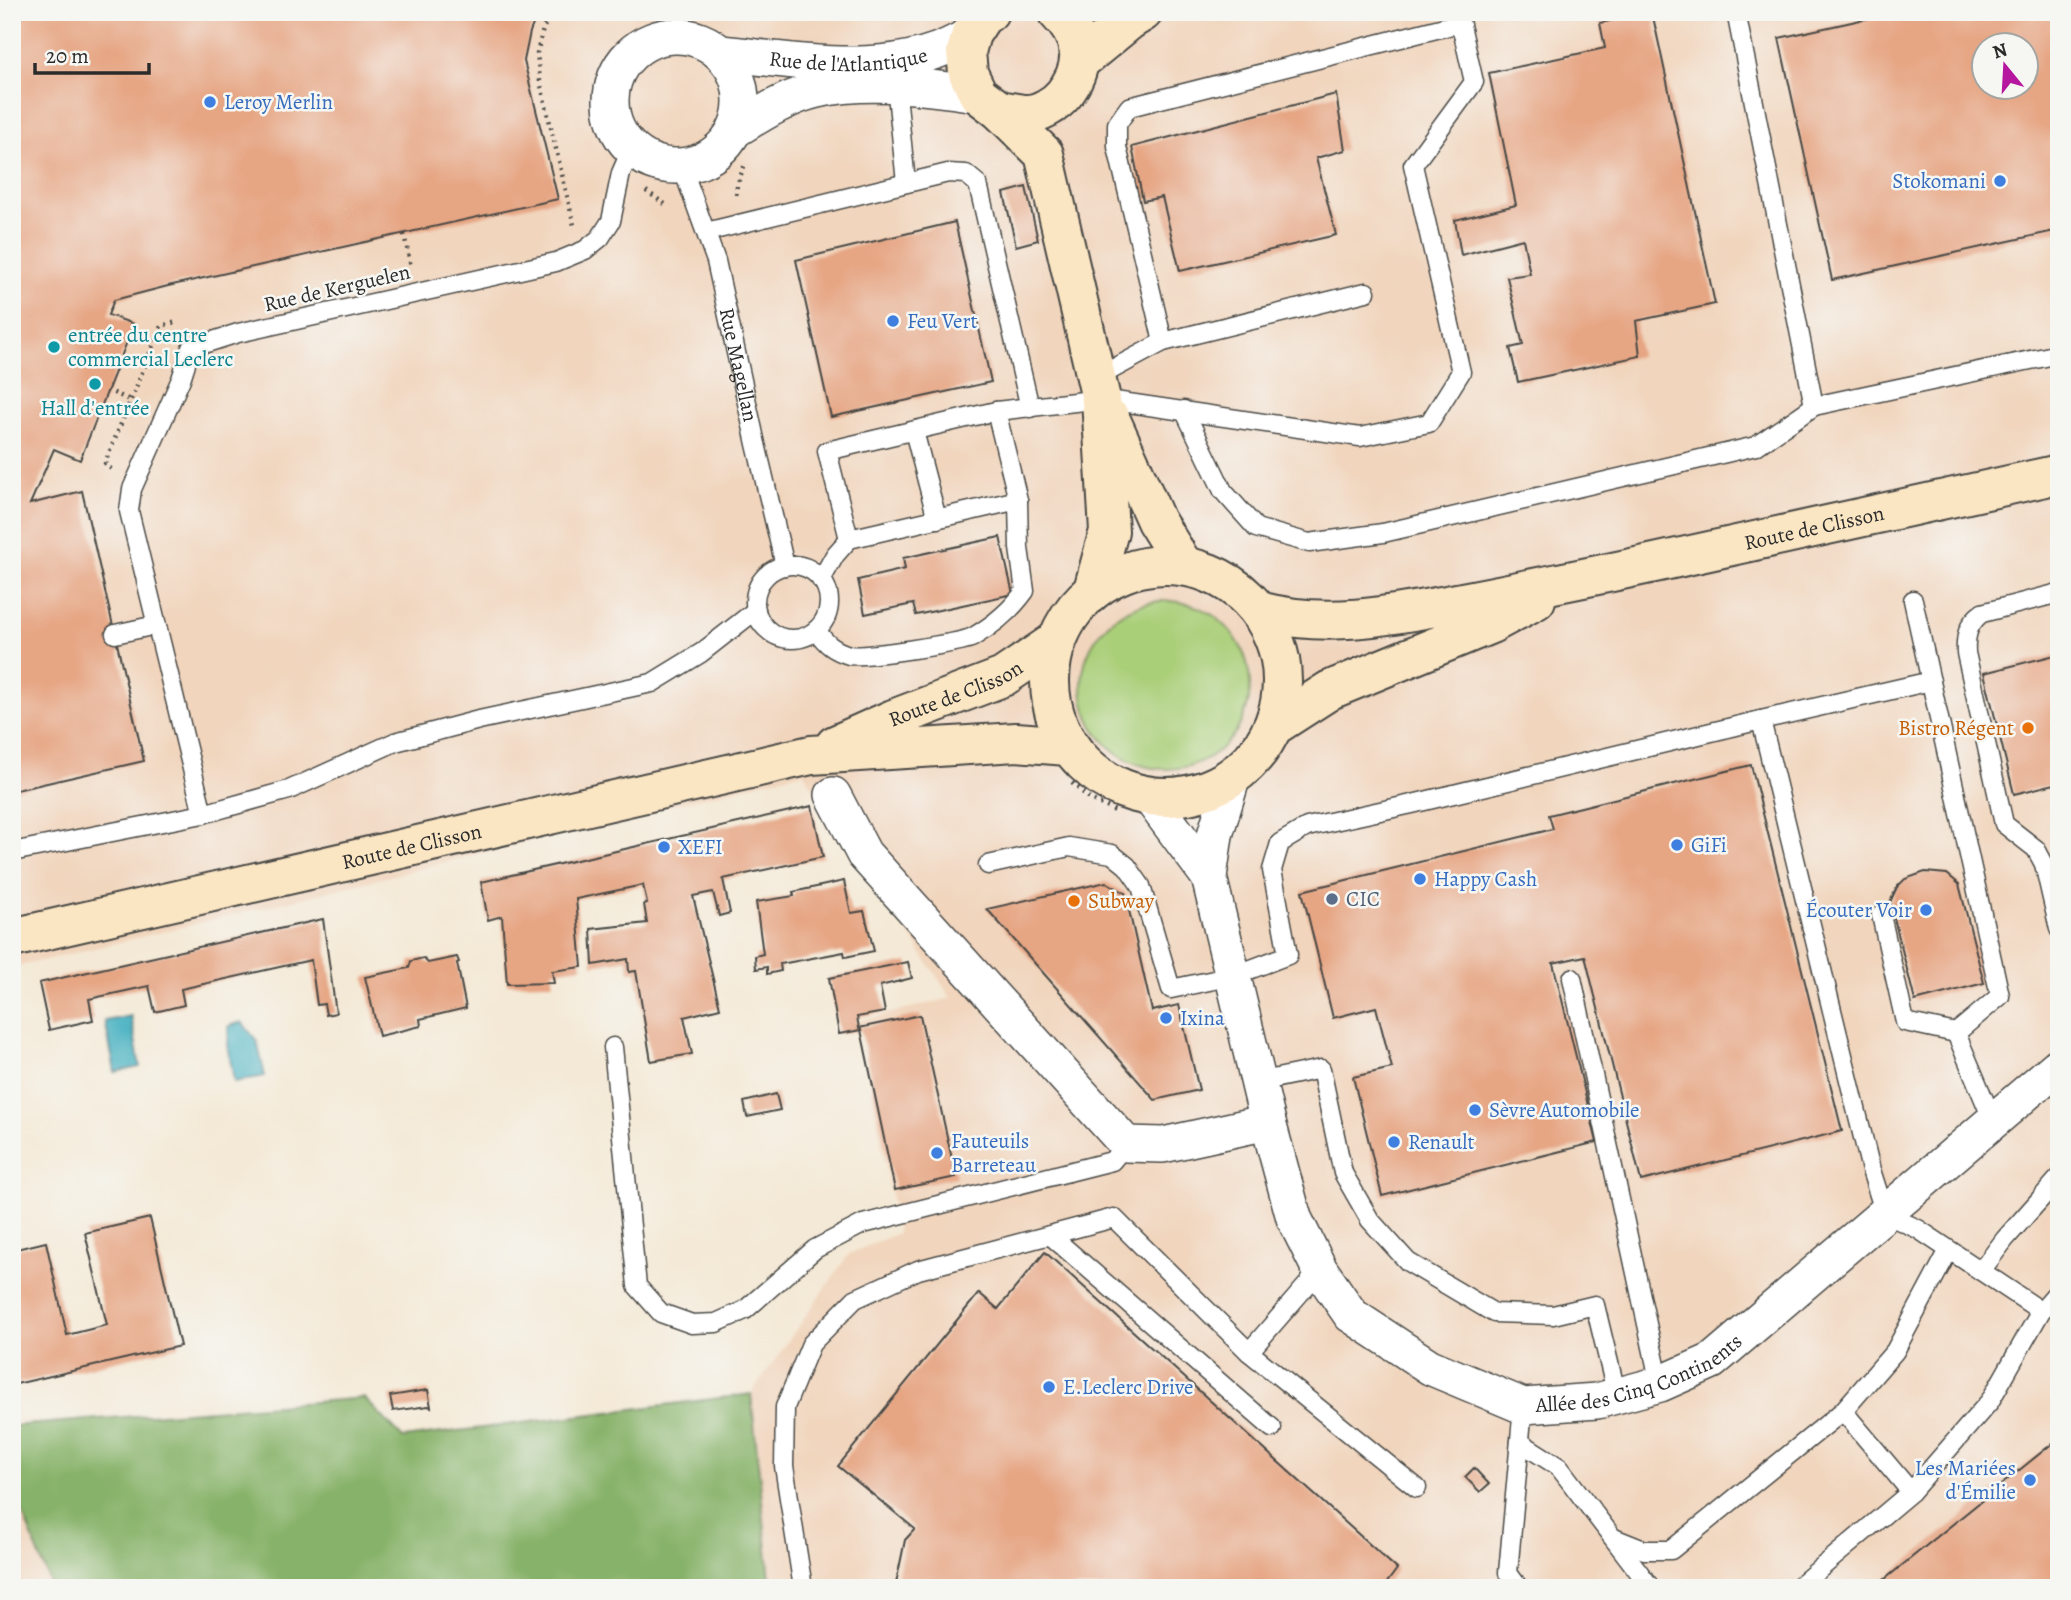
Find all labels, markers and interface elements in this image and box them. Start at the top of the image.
scale bar [35,32,149,76]
north arrow [1969,32,2039,102]
text: N [1989,36,2011,65]
street label: Rue de l'Atlantique [768,41,931,78]
text: 20 m [46,42,89,70]
place label: Leroy Merlin [224,88,333,116]
marker: Leroy Merlin [202,94,218,110]
place label: Stokomani [1892,167,1986,195]
marker: Stokomani [1992,173,2008,189]
street label: Rue de Kerguelen [261,258,413,318]
street label: Rue Magellan [713,305,765,424]
place label: Feu Vert [907,307,977,335]
marker: Feu Vert [885,313,901,329]
place label: entrée du centre commercial Leclerc [68,321,233,373]
marker: entrée du centre commercial Leclerc [46,339,62,355]
marker: Hall d'entrée [87,376,103,392]
place label: Hall d'entrée [40,394,150,422]
street label: Route de Clisson [1741,499,1887,557]
street label: Route de Clisson [884,654,1028,733]
place label: Bistro Régent [1898,714,2014,742]
marker: Bistro Régent [2020,720,2036,736]
street label: Route de Clisson [339,817,484,876]
place label: GiFi [1691,831,1727,859]
place label: XEFI [678,833,723,861]
marker: GiFi [1669,837,1685,853]
marker: XEFI [656,839,672,855]
place label: Happy Cash [1434,865,1537,893]
marker: Happy Cash [1412,871,1428,887]
place label: CIC [1346,885,1380,913]
place label: Subway [1088,887,1155,915]
marker: CIC [1324,891,1340,907]
marker: Subway [1066,893,1082,909]
place label: Écouter Voir [1806,896,1912,924]
marker: Écouter Voir [1918,902,1934,918]
place label: Ixina [1180,1004,1225,1032]
marker: Ixina [1158,1010,1174,1026]
place label: Sèvre Automobile [1489,1096,1640,1124]
marker: Sèvre Automobile [1467,1102,1483,1118]
place label: Fauteuils Barreteau [951,1127,1037,1179]
place label: Renault [1408,1128,1474,1156]
marker: Renault [1386,1134,1402,1150]
marker: Fauteuils Barreteau [929,1145,945,1161]
street label: Allée des Cinq Continents [1534,1327,1748,1419]
place label: E.Leclerc Drive [1063,1373,1193,1401]
marker: E.Leclerc Drive [1041,1379,1057,1395]
place label: Les Mariées d'Émilie [1915,1454,2016,1506]
marker: Les Mariées d'Émilie [2022,1472,2038,1488]

